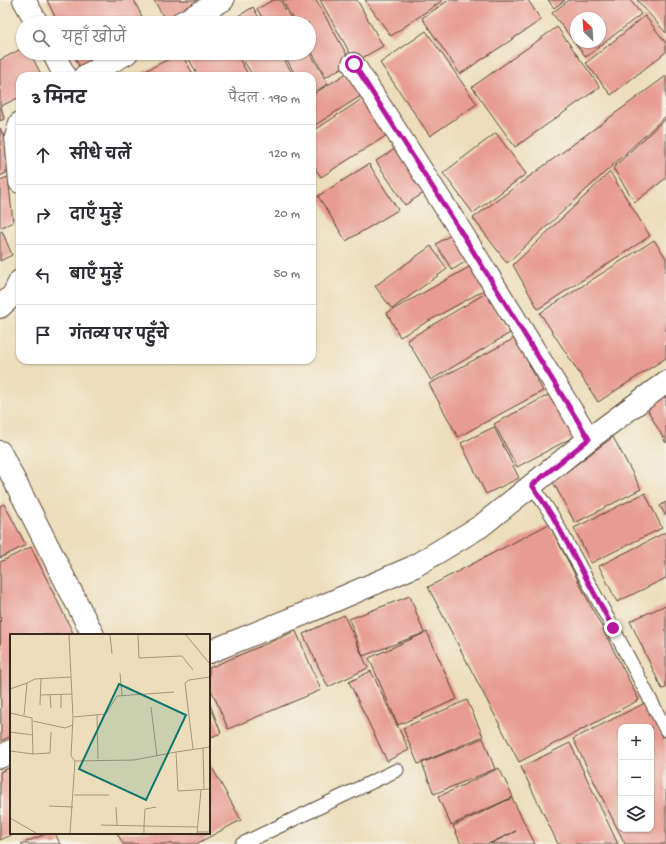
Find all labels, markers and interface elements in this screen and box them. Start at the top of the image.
north arrow [570,12,606,48]
search box [16,16,316,60]
icon: search [30,27,52,49]
text: यहाँ खोजें [62,30,126,48]
route start [345,55,363,73]
text: 3 मिनट [32,90,86,110]
text: पैदल · 190 m [228,92,300,107]
icon: ahead [32,144,54,166]
text: सीधे चलें [70,147,131,165]
text: 120 m [269,147,300,162]
icon: right [32,204,54,226]
text: दाएँ मुड़ें [70,207,122,225]
text: 20 m [274,207,300,222]
icon: left [32,264,54,286]
text: बाएँ मुड़ें [70,267,122,285]
text: 50 m [273,267,300,282]
icon: arrive [32,324,54,346]
text: गंतव्य पर पहुँचे [70,327,168,345]
route end [604,619,622,637]
inset map [10,634,210,834]
map controls [618,724,654,832]
button: + [618,724,654,760]
button: − [618,760,654,796]
button: layers [618,796,654,832]

